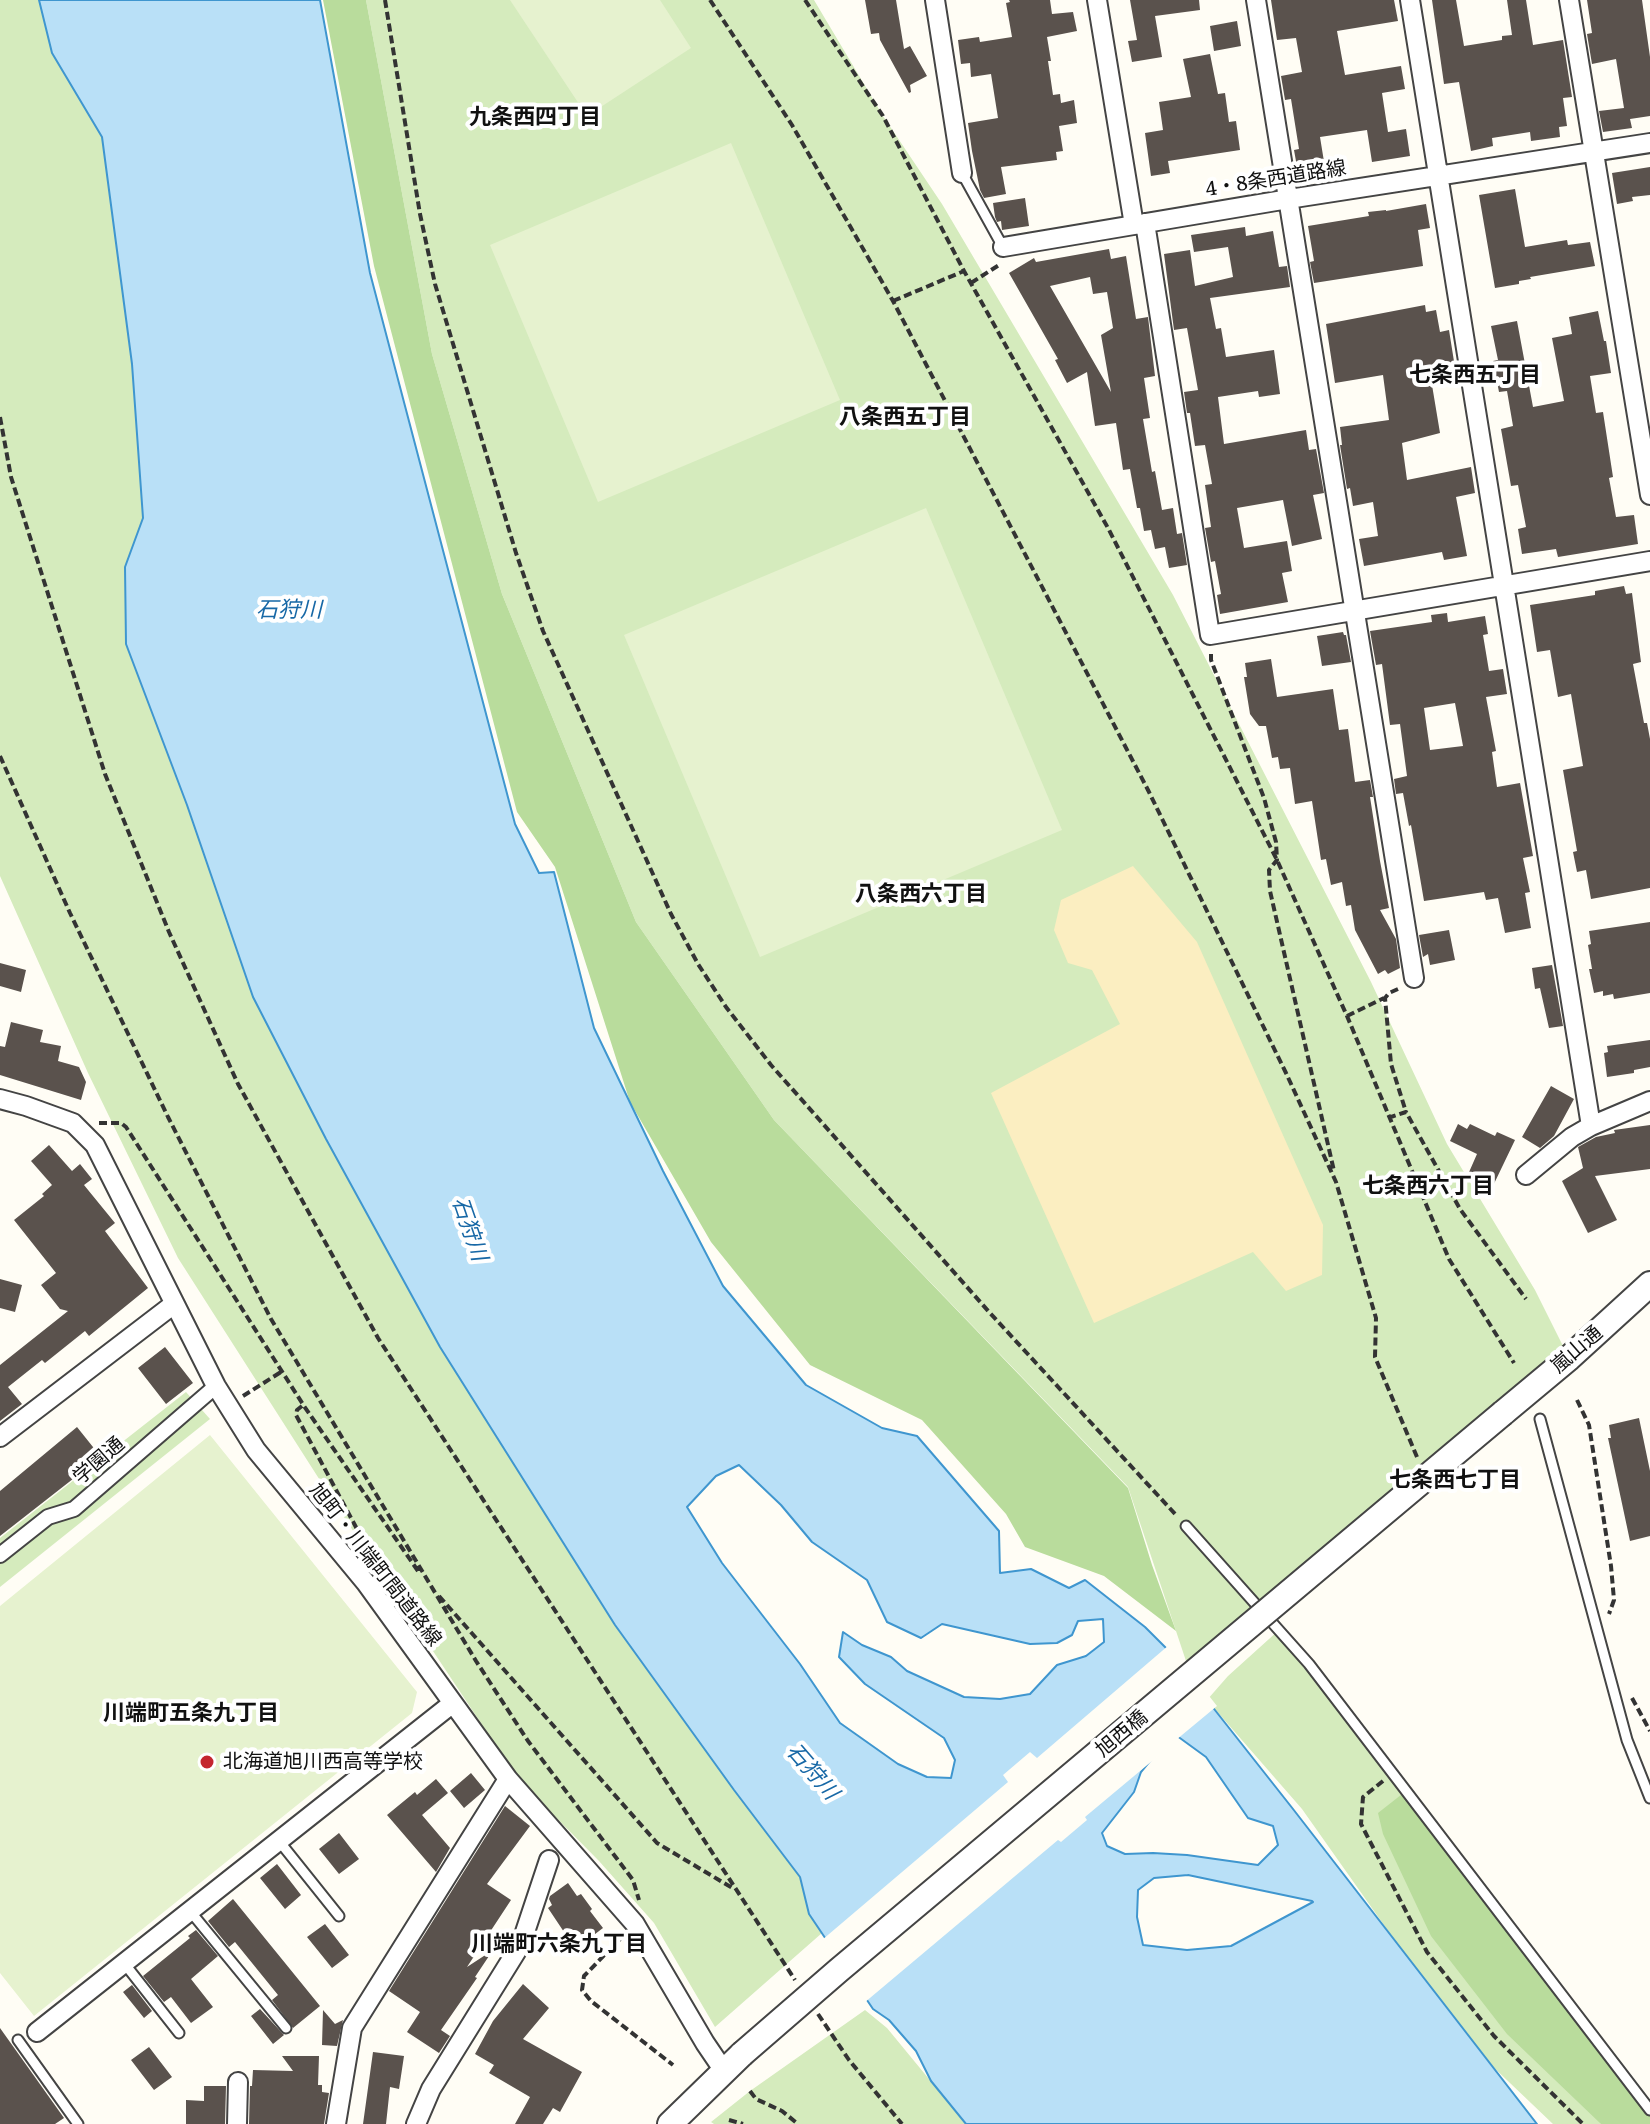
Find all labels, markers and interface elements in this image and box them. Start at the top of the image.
district label: 九条西四丁目 [469,105,601,131]
street label: 4・8条西道路線 [1204,156,1348,202]
district label: 七条西五丁目 [1409,363,1541,389]
district label: 八条西五丁目 [839,405,971,431]
water label: 石狩川 [256,598,322,624]
district label: 八条西六丁目 [855,882,987,908]
district label: 七条西六丁目 [1362,1174,1494,1200]
water label: 石狩川 [446,1194,492,1264]
street label: 嵐山通 [1546,1321,1608,1379]
street label: 学園通 [68,1432,130,1490]
district label: 七条西七丁目 [1389,1468,1521,1494]
street label: 旭町・川端町間道路線 [304,1479,446,1651]
district label: 川端町五条九丁目 [103,1701,279,1727]
street label: 旭西橋 [1091,1706,1153,1762]
water label: 石狩川 [780,1738,844,1806]
place label: 北海道旭川西高等学校 [223,1750,423,1774]
marker: 北海道旭川西高等学校 [198,1753,216,1771]
district label: 川端町六条九丁目 [471,1932,647,1958]

